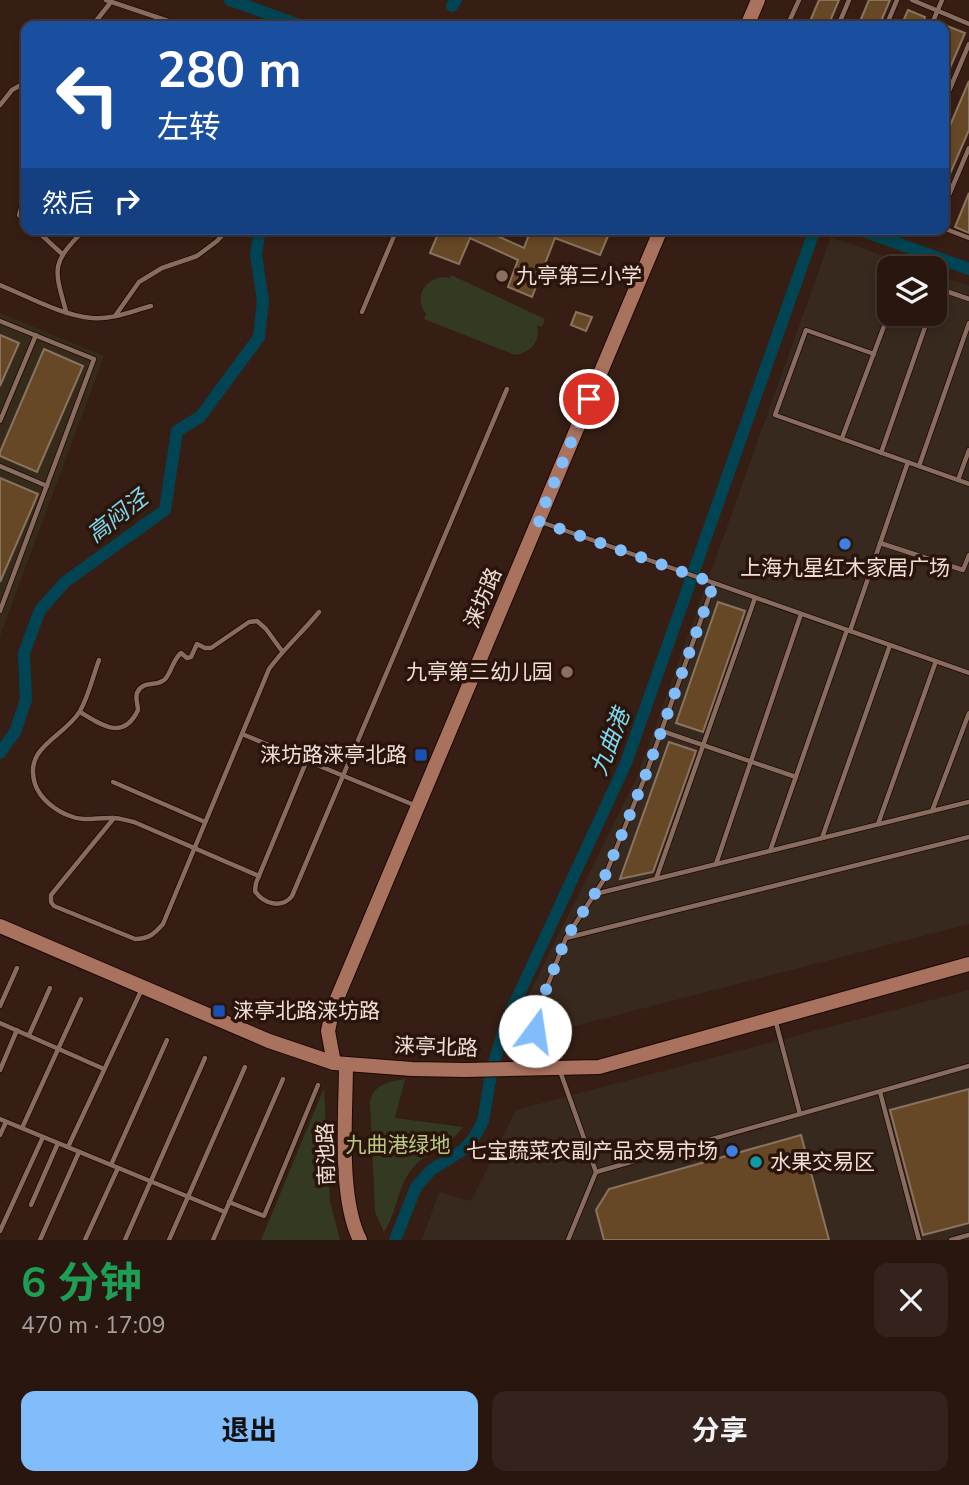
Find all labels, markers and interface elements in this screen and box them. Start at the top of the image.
text: 280 m [157,37,301,104]
icon: left [42,49,133,140]
text: 左转 [157,106,221,149]
icon: right [108,182,146,220]
text: 然后 [42,186,94,221]
map controls [877,256,947,326]
button: layers [877,256,947,326]
place label: 九亭第三小学 [516,262,642,290]
marker: 九亭第三小学 [494,268,510,284]
pin [559,369,619,429]
icon: arrive [570,380,608,418]
water label: 高闷泾 [81,482,156,550]
marker: 上海九星红木家居广场 [837,536,853,552]
place label: 上海九星红木家居广场 [740,554,950,582]
street label: 涞坊路 [458,564,508,632]
place label: 九亭第三幼儿园 [406,658,553,686]
marker: 九亭第三幼儿园 [559,664,575,680]
water label: 九曲港 [584,702,638,780]
place label: 涞坊路涞亭北路 [260,741,407,769]
marker: 涞坊路涞亭北路 [413,747,429,763]
position arrow [498,994,572,1068]
place label: 涞亭北路涞坊路 [233,997,380,1025]
marker: 涞亭北路涞坊路 [211,1003,227,1019]
street label: 涞亭北路 [394,1032,478,1062]
street label: 南池路 [311,1122,341,1186]
park label: 九曲港绿地 [346,1131,451,1159]
place label: 七宝蔬菜农副产品交易市场 [466,1137,718,1165]
marker: 七宝蔬菜农副产品交易市场 [724,1143,740,1159]
place label: 水果交易区 [770,1148,875,1176]
marker: 水果交易区 [748,1154,764,1170]
text: 6 分钟 [21,1255,142,1312]
button: close [874,1263,948,1337]
text: 470 m · 17:09 [21,1310,166,1341]
button: 退出 [21,1391,478,1471]
button: 分享 [492,1391,948,1471]

